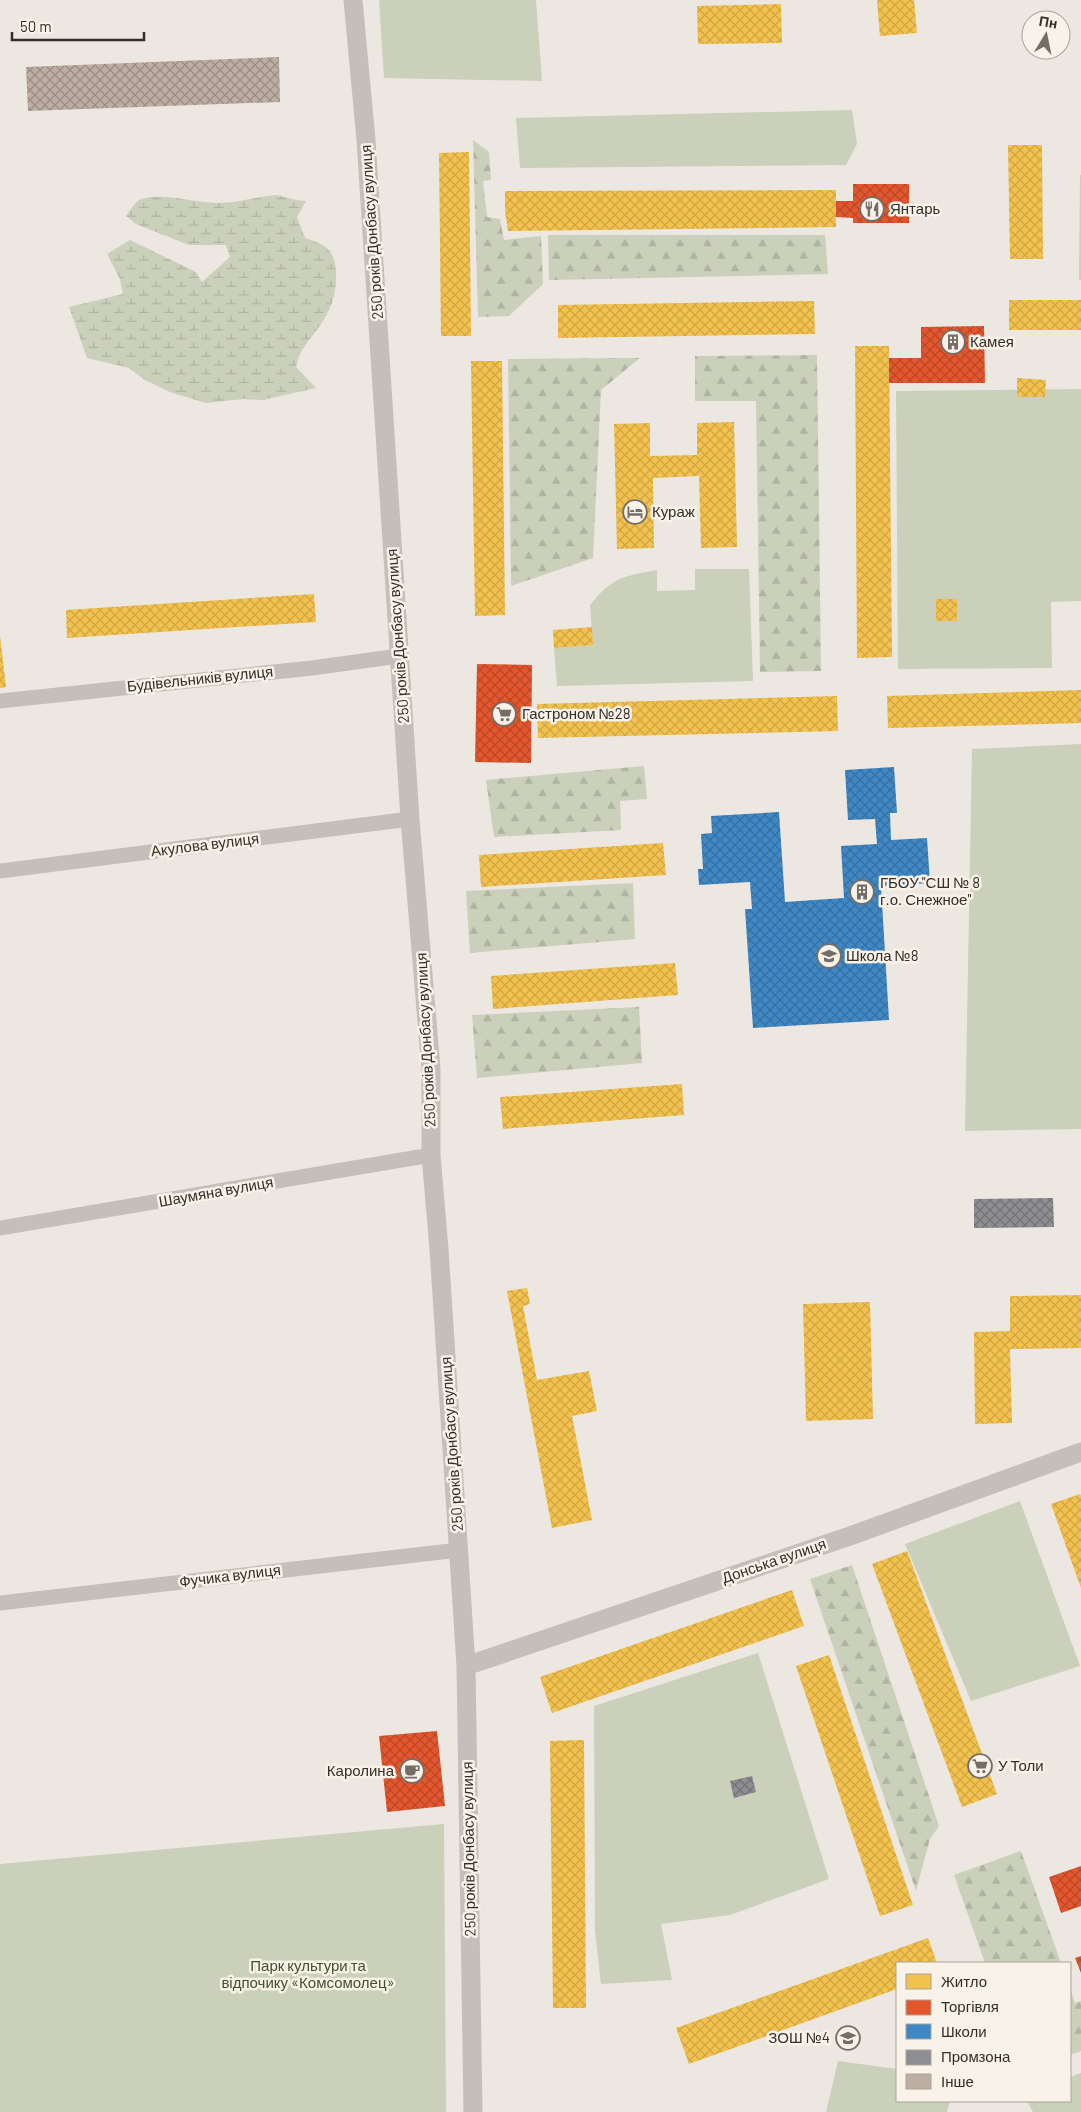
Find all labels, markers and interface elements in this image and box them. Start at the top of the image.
scale bar [12,10,145,42]
north arrow [1021,10,1071,60]
text: Пн [1038,12,1059,32]
text: 50 m [20,17,52,35]
street label: 250 років Донбасу вулиця [356,144,386,320]
restaurant icon: Янтарь [859,196,885,222]
place label: Янтарь [890,199,941,217]
building icon: Камея [940,329,966,355]
place label: Камея [970,332,1014,350]
hotel icon: Кураж [622,499,648,525]
place label: Кураж [652,502,695,520]
street label: 250 років Донбасу вулиця [382,548,412,724]
street label: Будівельників вулиця [126,661,274,695]
supermarket icon: Гастроном №28 [491,701,517,727]
place label: Гастроном №28 [522,704,631,722]
street label: Акулова вулиця [150,828,260,860]
place label: ГБОУ "СШ № 8 г.о. Снежное" [880,873,980,908]
building icon: ГБОУ "СШ № 8 г.о. Снежное" [849,879,875,905]
school or university icon: Школа №8 [816,943,842,969]
place label: Школа №8 [846,946,919,964]
street label: 250 років Донбасу вулиця [411,952,439,1128]
street label: Шаумяна вулиця [157,1172,275,1210]
street label: 250 років Донбасу вулиця [436,1356,466,1532]
street label: Донська вулиця [719,1534,828,1586]
street label: Фучика вулиця [178,1560,282,1590]
supermarket icon: У Толи [967,1753,993,1779]
place label: У Толи [998,1756,1044,1774]
cafe icon: Каролина [399,1758,425,1784]
place label: Каролина [327,1761,395,1779]
street label: 250 років Донбасу вулиця [457,1761,479,1937]
park label: Парк культури та відпочику «Комсомолец» [221,1956,395,1991]
legend [896,1962,1071,2102]
text: Житло [941,1972,987,1990]
text: Торгівля [941,1997,999,2015]
text: Школи [941,2022,987,2040]
school or university icon: ЗОШ №4 [835,2025,861,2051]
place label: ЗОШ №4 [768,2028,830,2046]
text: Промзона [941,2047,1011,2065]
text: Інше [941,2072,974,2090]

